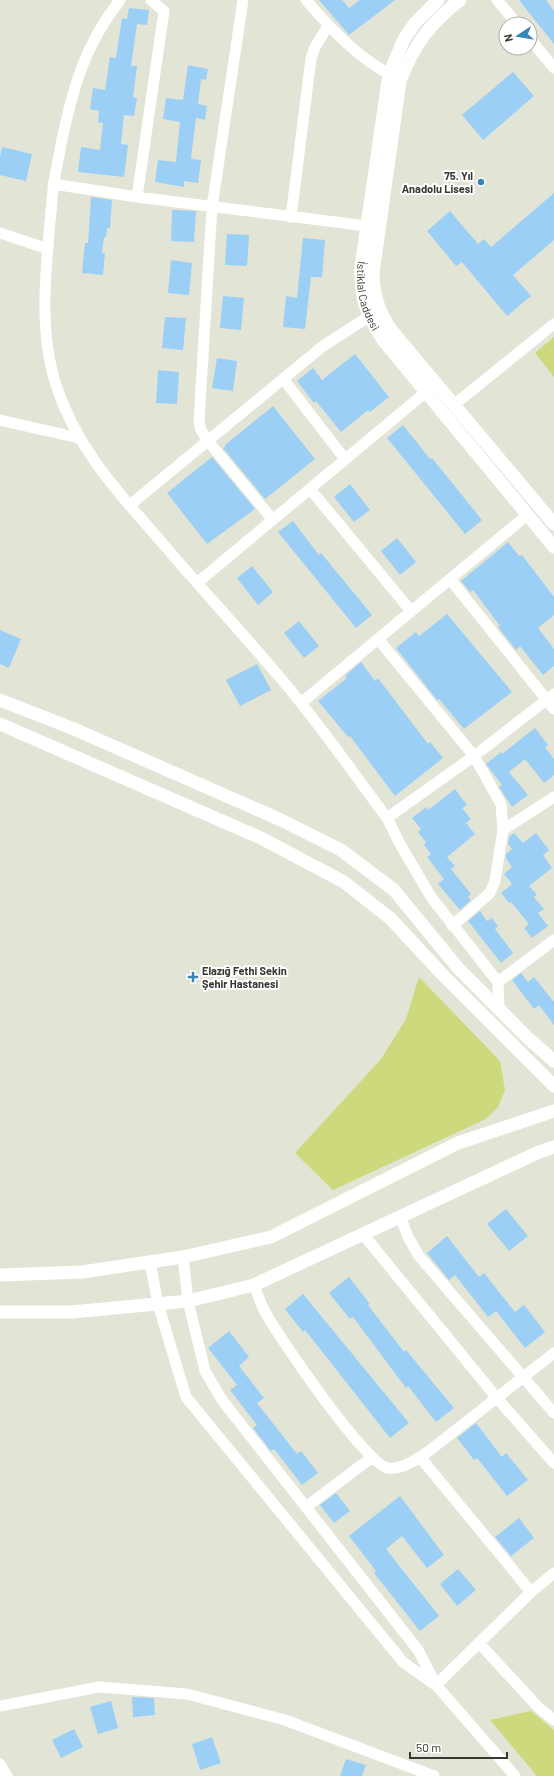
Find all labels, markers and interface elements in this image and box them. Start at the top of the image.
north arrow [498,16,538,56]
text: N [501,33,515,43]
place label: 75. Yıl Anadolu Lisesi [402,169,473,195]
marker: 75. Yıl Anadolu Lisesi [476,177,486,187]
street label: İstiklal Caddesi [355,260,383,333]
place label: Elazığ Fethi Sekin Şehir Hastanesi [202,964,287,990]
marker: Elazığ Fethi Sekin Şehir Hastanesi [187,971,199,983]
scale bar [410,1734,507,1760]
text: 50 m [416,1740,441,1754]

